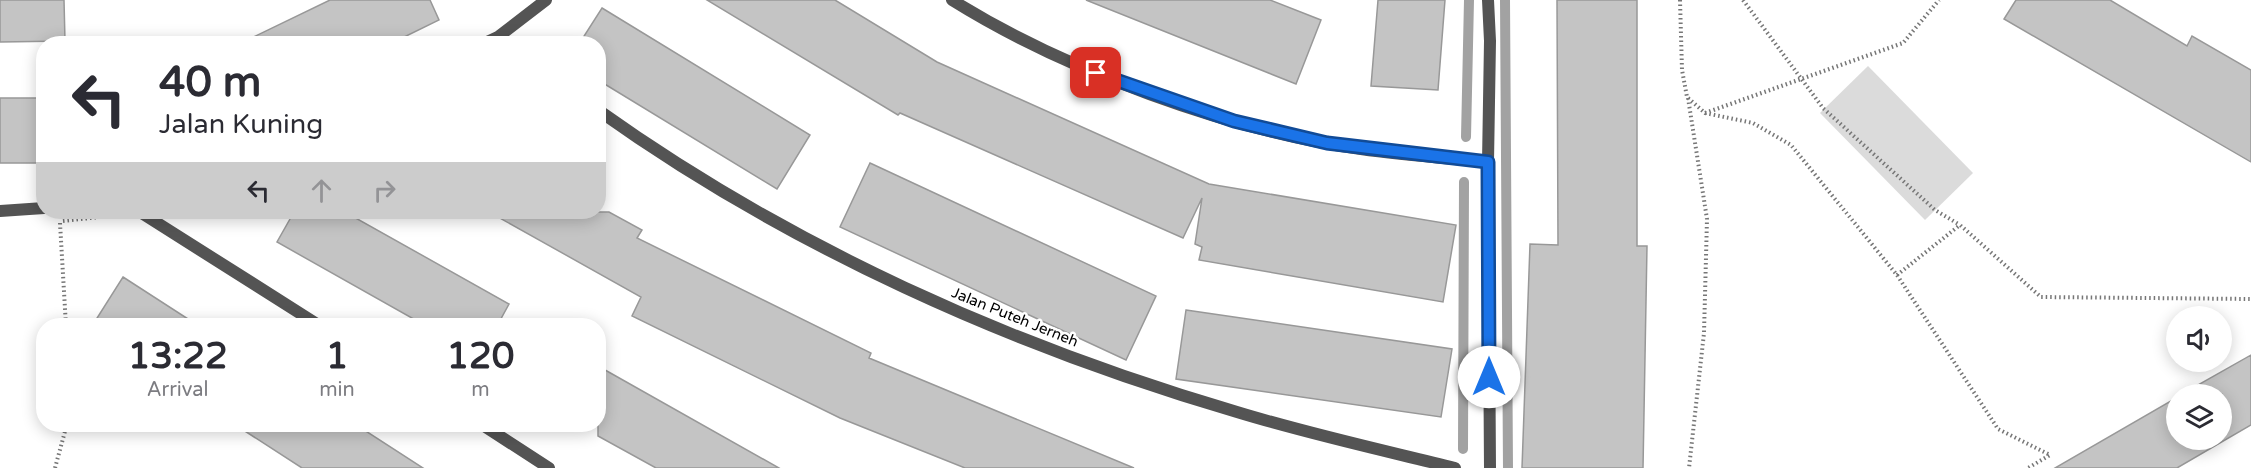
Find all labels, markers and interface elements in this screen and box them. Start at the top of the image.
pin [1070,47,1121,98]
icon: arrive [1079,56,1112,89]
text: 40 m [159,57,261,108]
icon: left [60,60,138,138]
text: Jalan Kuning [159,108,323,141]
icon: left [242,174,275,207]
icon: ahead [305,174,338,207]
icon: right [368,174,401,207]
street label: Jalan Puteh Jerneh [949,283,1081,351]
map controls [2166,306,2232,450]
button: sound [2166,306,2232,372]
text: 13:22 [128,335,228,378]
text: 1 [326,335,348,378]
text: 120 [446,335,514,378]
position arrow [1457,345,1521,409]
text: Arrival [147,378,209,402]
text: min [319,378,355,402]
text: m [471,378,490,402]
button: layers [2166,384,2232,450]

